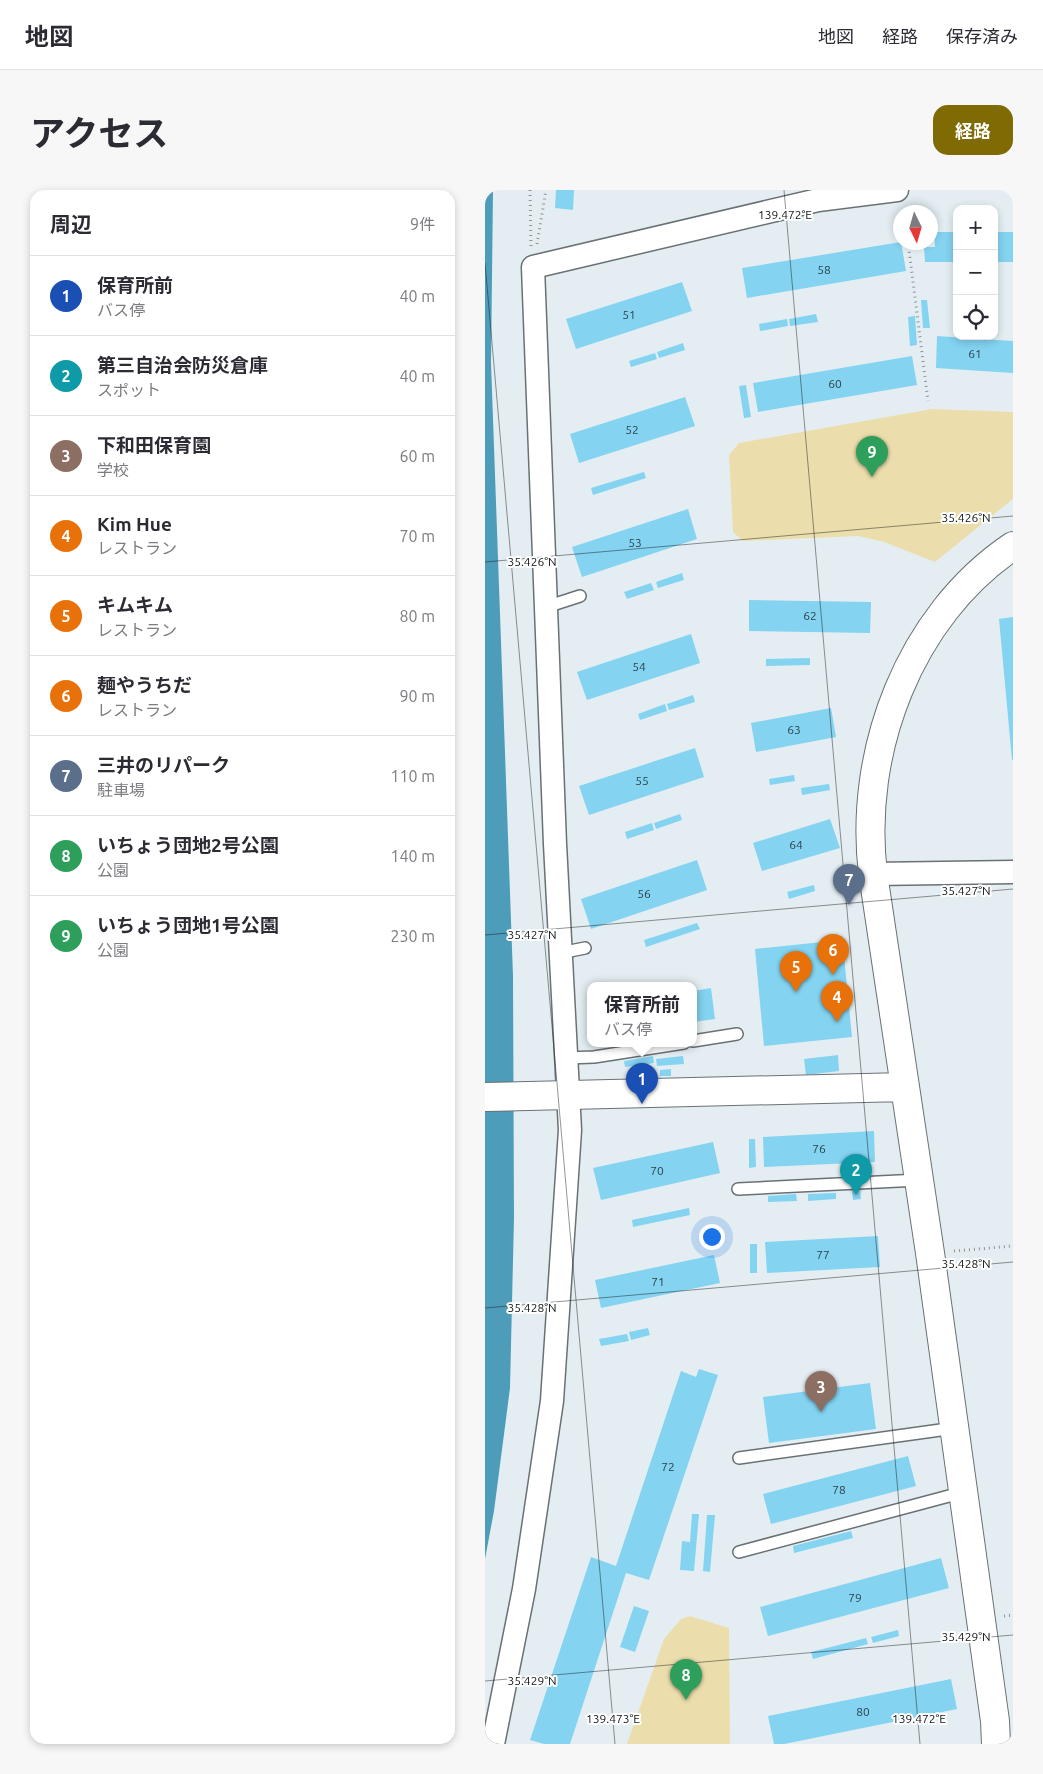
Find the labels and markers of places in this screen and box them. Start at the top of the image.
pin: 9 [856,436,888,477]
pin: 7 [833,864,865,905]
pin: 6 [817,934,849,975]
pin: 5 [780,951,812,992]
pin: 4 [821,981,853,1022]
pin: 1 [626,1063,658,1104]
pin: 2 [840,1154,872,1195]
pin: 3 [805,1371,837,1412]
pin: 8 [670,1659,702,1700]

